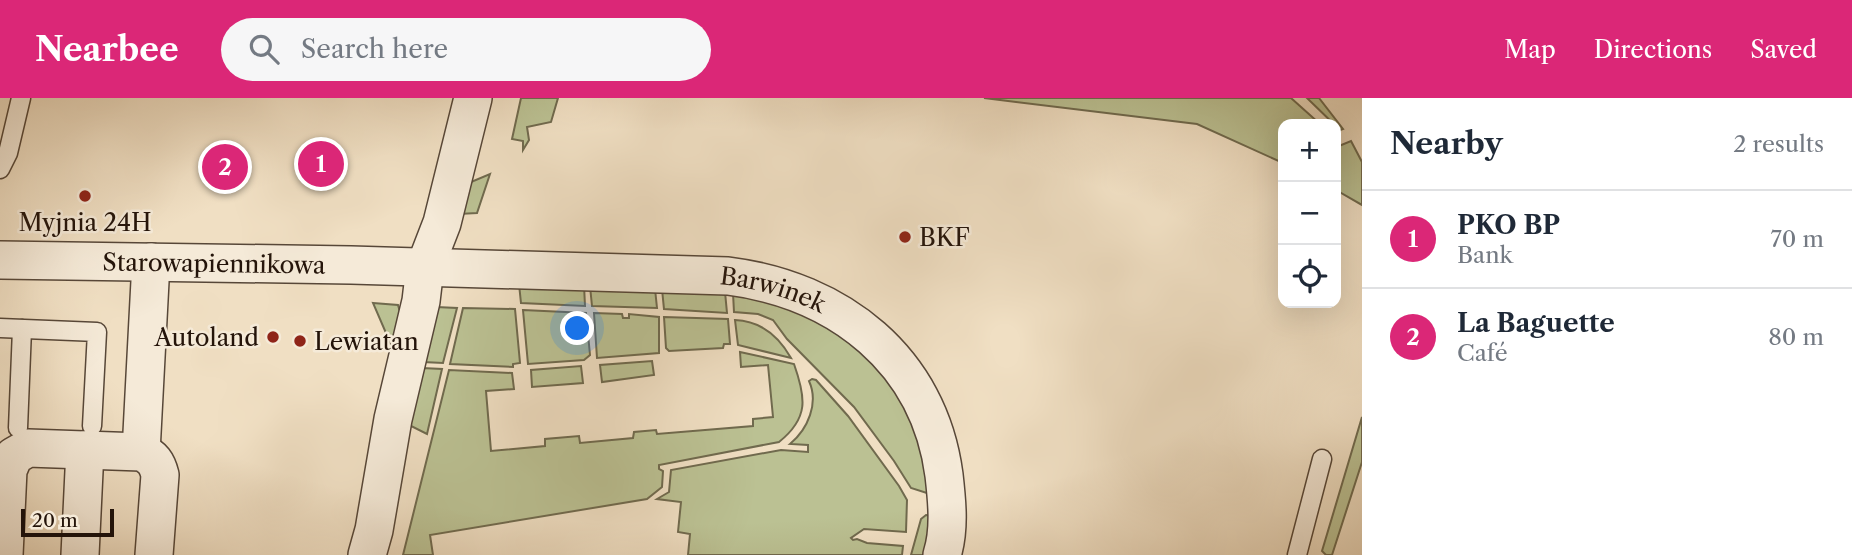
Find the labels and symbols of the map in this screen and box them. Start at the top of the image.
pin: 1 [298,138,344,190]
pin: 2 [202,141,248,193]
marker: Myjnia 24H [77,188,93,204]
place label: Myjnia 24H [18,208,152,237]
place label: BKF [919,223,970,252]
marker: BKF [897,229,913,245]
street label: Starowapiennikowa [102,247,326,279]
street label: Barwinek [718,261,832,319]
your location [560,311,594,345]
place label: Autoland [153,323,259,352]
place label: Lewiatan [314,327,419,356]
marker: Autoland [265,329,281,345]
marker: Lewiatan [292,333,308,349]
scale bar [21,506,114,538]

